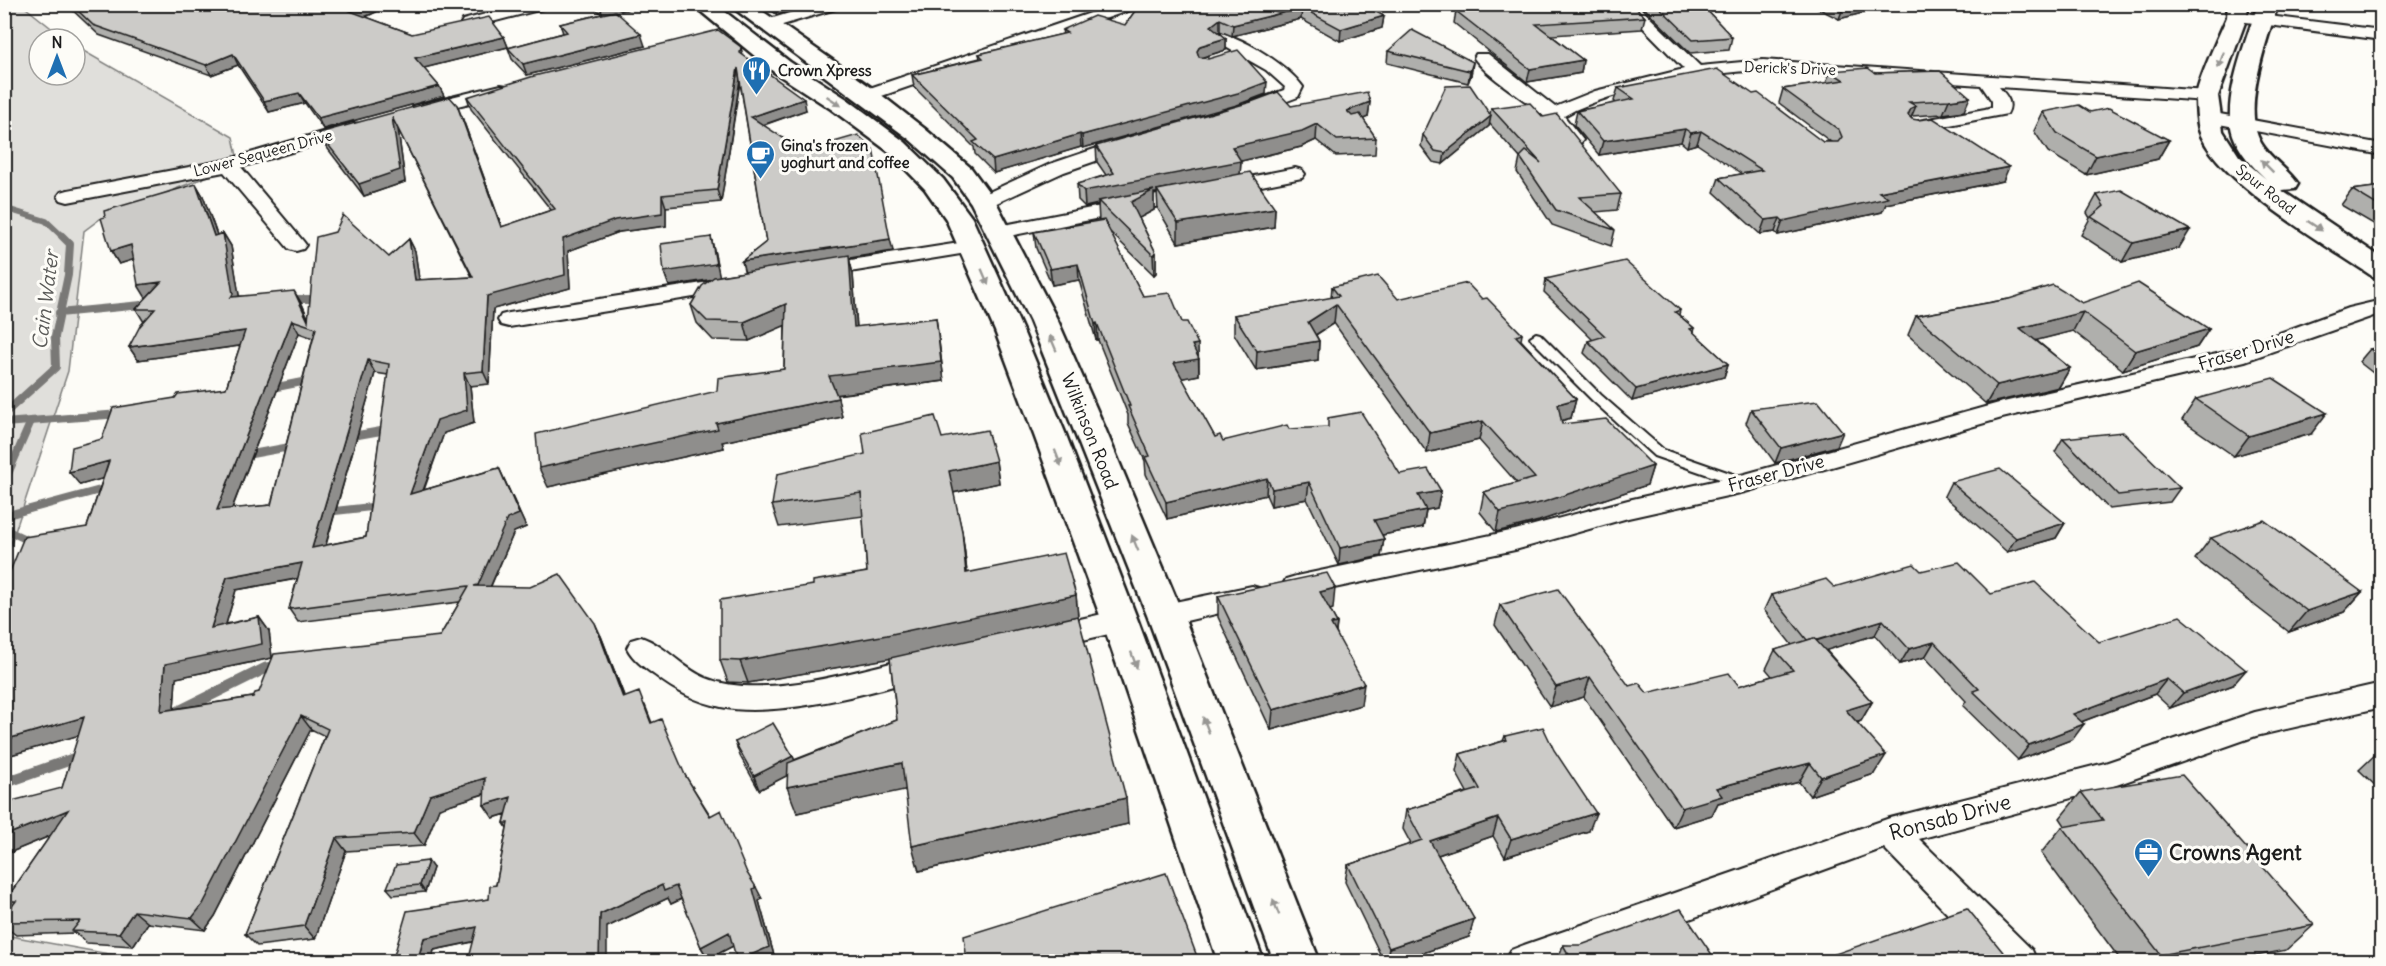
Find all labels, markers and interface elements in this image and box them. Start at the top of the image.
north arrow [27,27,87,87]
text: N [51,32,63,52]
one-way arrow [2215,51,2225,69]
restaurant icon: Crown Xpress [741,54,773,96]
street label: Derick's Drive [1744,57,1836,79]
place label: Crown Xpress [778,61,872,81]
one-way arrow [826,95,842,106]
street label: Lower Sequeen Drive [191,125,335,181]
place label: Gina's frozen yoghurt and coffee [781,136,910,173]
cafe icon: Gina's frozen yoghurt and coffee [744,138,776,180]
street label: Spur Road [2232,160,2300,218]
one-way arrow [2260,160,2274,174]
one-way arrow [2307,220,2323,231]
water label: Cain Water [27,246,64,351]
one-way arrow [980,268,990,286]
street label: Fraser Drive [2195,325,2297,375]
one-way arrow [1048,334,1058,352]
street label: Wilkinson Road [1056,370,1124,493]
one-way arrow [1054,449,1064,467]
street label: Fraser Drive [1725,449,1827,497]
one-way arrow [1130,534,1140,552]
one-way arrow [1129,651,1139,669]
one-way arrow [1201,716,1211,734]
street label: Ronsab Drive [1886,788,2014,846]
office icon: Crowns Agent [2132,836,2164,878]
place label: Crowns Agent [2169,839,2303,866]
one-way arrow [1271,898,1281,916]

